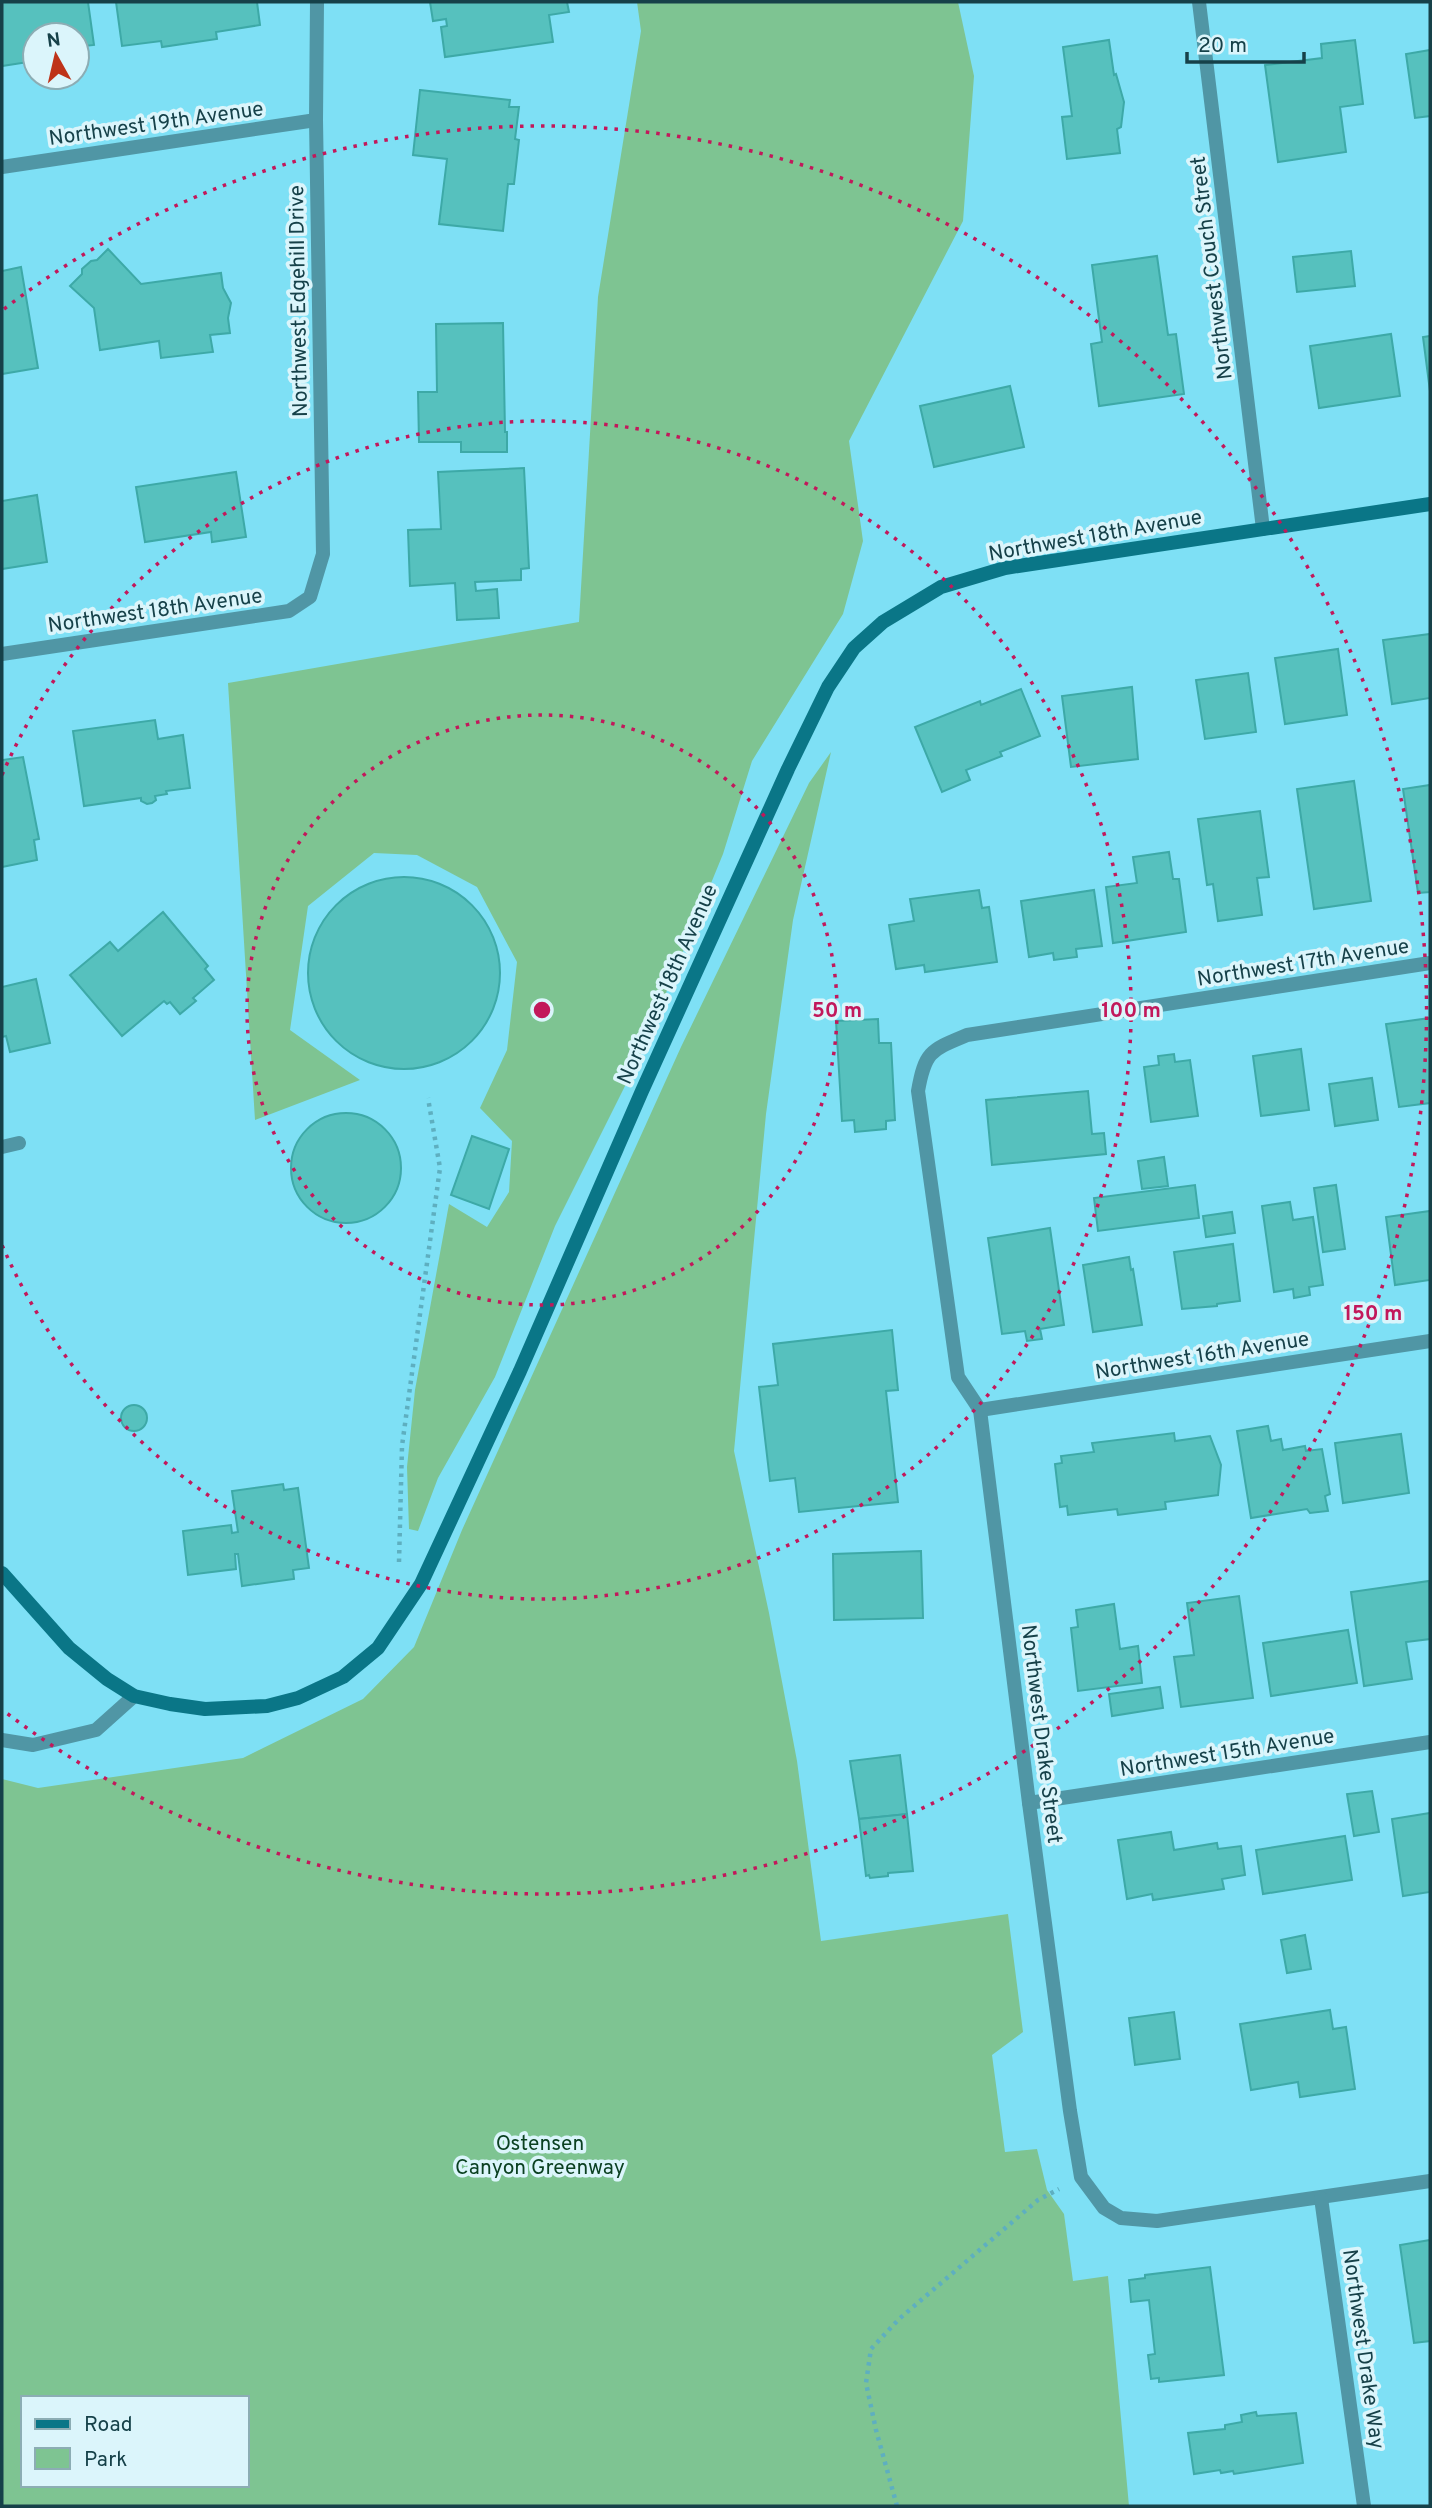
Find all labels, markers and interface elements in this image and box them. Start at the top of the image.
north arrow [21,21,91,91]
scale bar [1187,21,1304,65]
text: N [45,28,62,54]
text: 20 m [1198,33,1247,60]
street label: Northwest 19th Avenue [47,96,265,153]
street label: Northwest Couch Street [1185,155,1240,381]
street label: Northwest Edgehill Drive [284,185,315,417]
street label: Northwest 18th Avenue [986,504,1204,569]
street label: Northwest 18th Avenue [46,583,264,640]
street label: Northwest 18th Avenue [612,880,725,1089]
street label: Northwest 17th Avenue [1195,933,1411,994]
centre of rings [530,998,554,1022]
text: 50 m [812,998,862,1025]
text: 100 m [1101,998,1161,1025]
text: 150 m [1344,1301,1402,1328]
street label: Northwest 16th Avenue [1093,1326,1311,1387]
street label: Northwest Drake Street [1014,1623,1067,1845]
street label: Northwest 15th Avenue [1118,1723,1337,1784]
park label: Ostensen Canyon Greenway [455,2131,625,2182]
street label: Northwest Drake Way [1335,2248,1390,2451]
legend [21,2396,248,2487]
text: Road [84,2412,133,2439]
text: Park [84,2447,127,2474]

